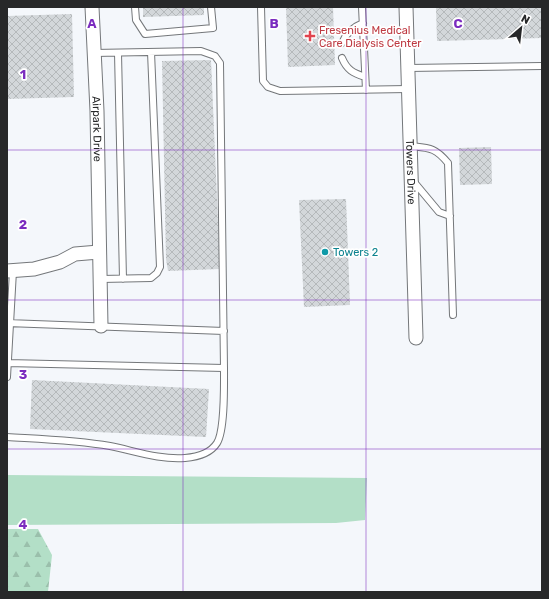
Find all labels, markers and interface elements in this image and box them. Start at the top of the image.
north arrow [501,8,541,48]
text: N [519,12,532,27]
text: A [87,16,97,31]
text: B [269,16,279,31]
text: C [453,16,463,31]
place label: Fresenius Medical Care Dialysis Center [319,24,422,50]
marker: Fresenius Medical Care Dialysis Center [304,30,316,42]
text: 1 [20,67,26,82]
street label: Airpark Drive [90,96,104,162]
street label: Towers Drive [403,139,418,205]
text: 2 [19,217,27,232]
place label: Towers 2 [333,246,378,259]
marker: Towers 2 [320,247,330,257]
text: 3 [19,367,28,382]
text: 4 [19,517,28,532]

